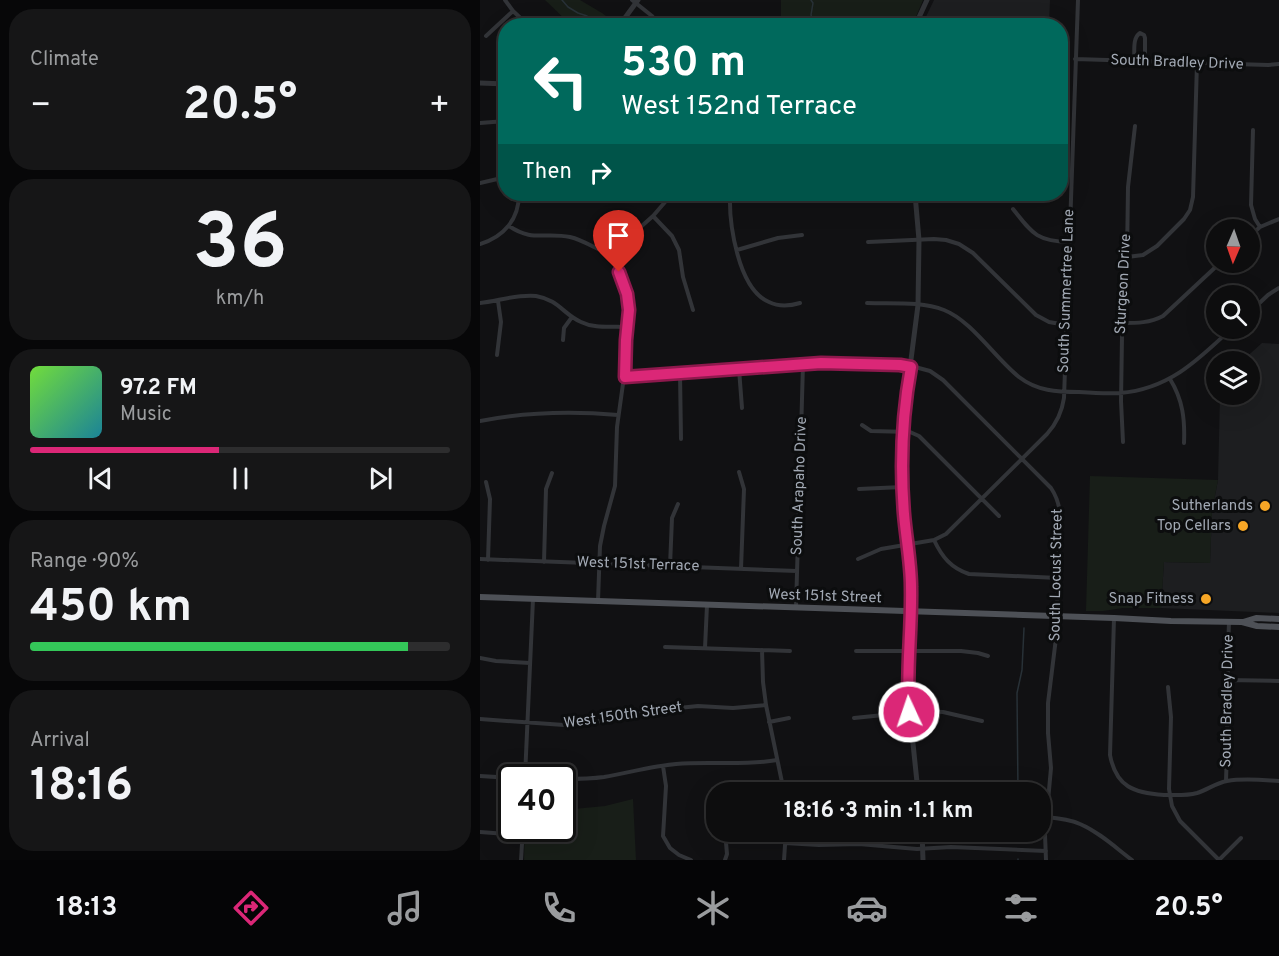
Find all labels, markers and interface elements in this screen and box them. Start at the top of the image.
text: 530 m [621,38,746,91]
icon: left [522,42,600,120]
text: Climate [30,47,99,73]
street label: South Bradley Drive [1110,51,1244,75]
text: 20.5° [183,78,297,135]
text: − [30,86,51,128]
text: + [429,86,450,128]
text: West 152nd Terrace [621,90,857,124]
icon: right [584,156,617,189]
text: Then [522,159,572,186]
text: 36 [193,197,287,296]
street label: South Summertree Lane [1055,209,1079,373]
pin [593,210,644,272]
icon: arrive [602,219,635,252]
north arrow [1206,219,1260,273]
map controls [1206,219,1260,405]
street label: Sturgeon Drive [1112,233,1136,335]
button: search [1206,285,1260,339]
text: km/h [216,286,264,312]
button: layers [1206,351,1260,405]
text: 97.2 FM [120,375,197,402]
text: Music [120,402,172,428]
street label: South Arapaho Drive [788,416,812,556]
icon: previous [84,462,117,495]
icon: pause [224,462,257,495]
icon: next [364,462,397,495]
place label: Sutherlands [1171,497,1253,516]
marker: Sutherlands [1258,499,1272,513]
street label: South Locust Street [1046,508,1068,642]
place label: Top Cellars [1157,517,1231,536]
marker: Top Cellars [1236,519,1250,533]
text: Range · 90% [30,549,139,575]
street label: West 151st Terrace [576,553,700,577]
text: 450 km [30,580,192,637]
street label: West 151st Street [768,586,882,608]
place label: Snap Fitness [1108,590,1194,609]
marker: Snap Fitness [1199,592,1213,606]
street label: South Bradley Drive [1217,634,1239,768]
position arrow [877,680,941,744]
street label: West 150th Street [563,698,683,734]
text: Arrival [30,728,90,754]
text: 18:16 [30,759,133,816]
speed limit sign: 40 [498,764,576,842]
text: 18:16 · 3 min · 1.1 km [784,798,973,825]
icon: directions [230,887,272,929]
icon: music [384,887,426,929]
icon: phone [538,887,580,929]
icon: climate [692,887,734,929]
icon: car [846,887,888,929]
icon: filters [1000,887,1042,929]
text: 18:13 [56,891,117,925]
text: 20.5° [1154,891,1223,925]

